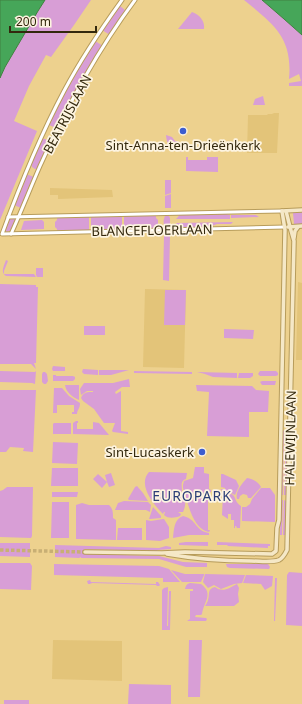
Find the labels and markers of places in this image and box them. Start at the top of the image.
marker: Sint-Anna-ten-Drieënkerk [178,126,188,136]
place label: Sint-Anna-ten-Drieënkerk [106,136,261,154]
place label: Sint-Lucaskerk [105,443,194,461]
marker: Sint-Lucaskerk [197,447,207,457]

